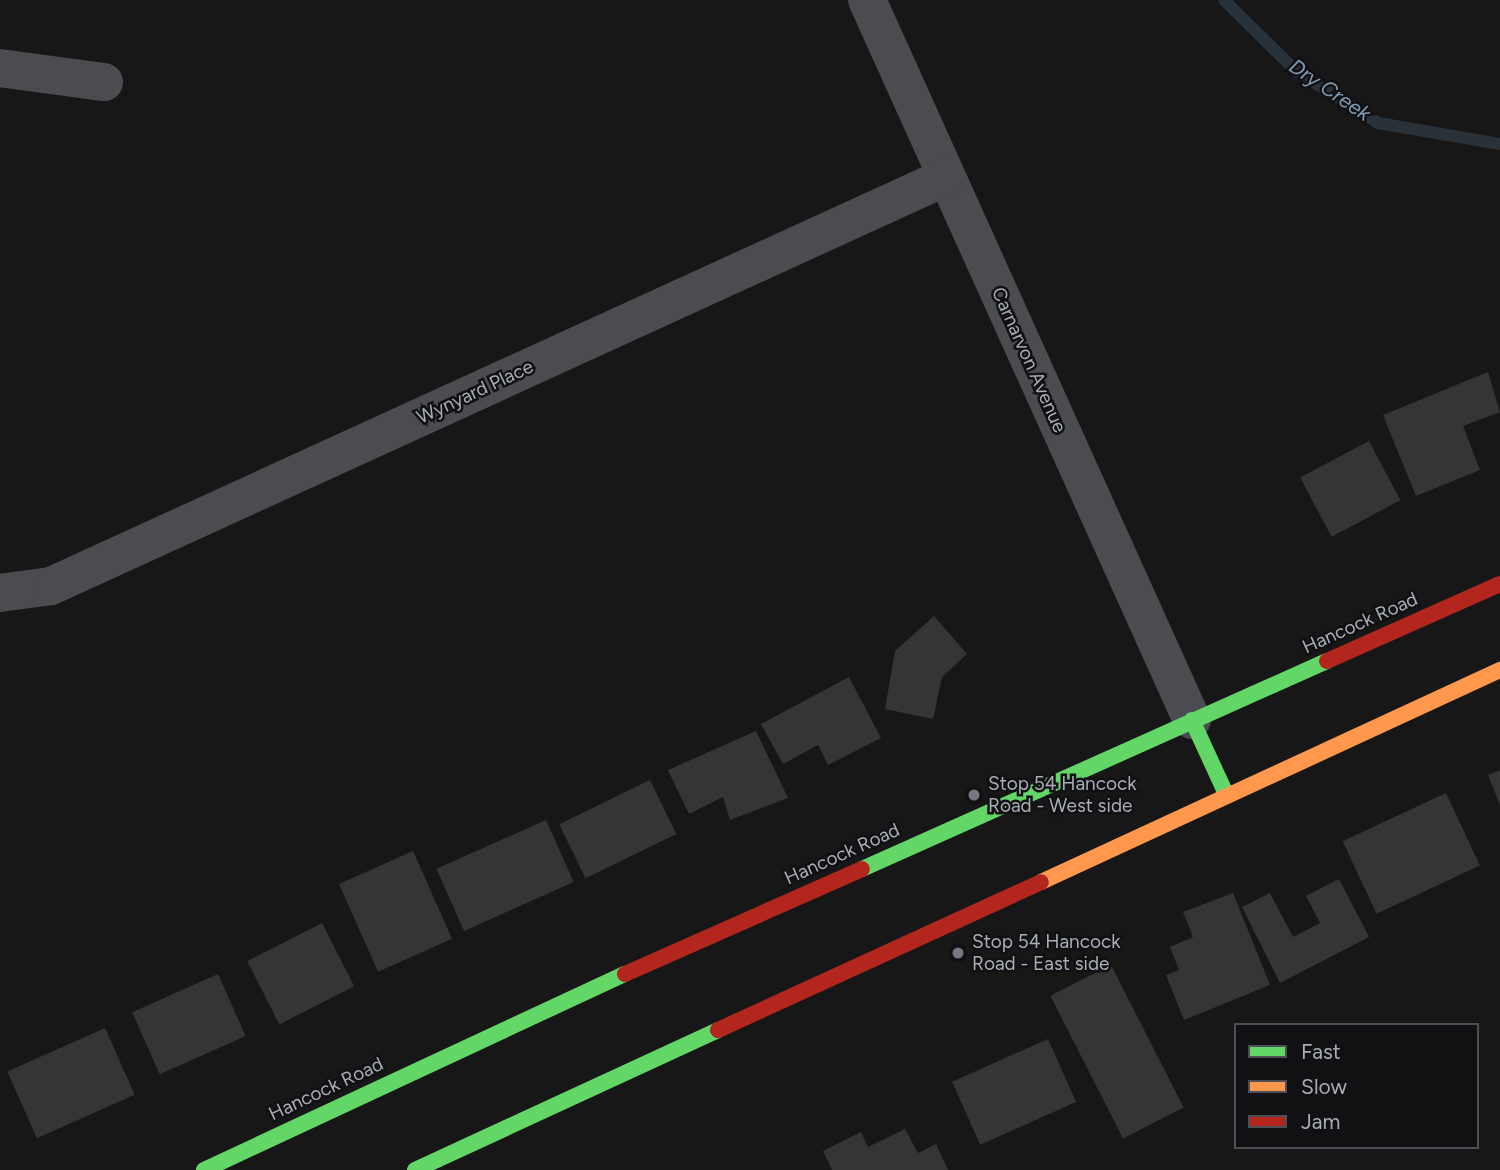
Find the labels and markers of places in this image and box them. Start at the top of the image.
place label: Stop 54 Hancock Road - West side [988,773,1137,817]
marker: Stop 54 Hancock Road - West side [966,787,982,803]
place label: Stop 54 Hancock Road - East side [972,931,1121,975]
marker: Stop 54 Hancock Road - East side [950,945,966,961]

